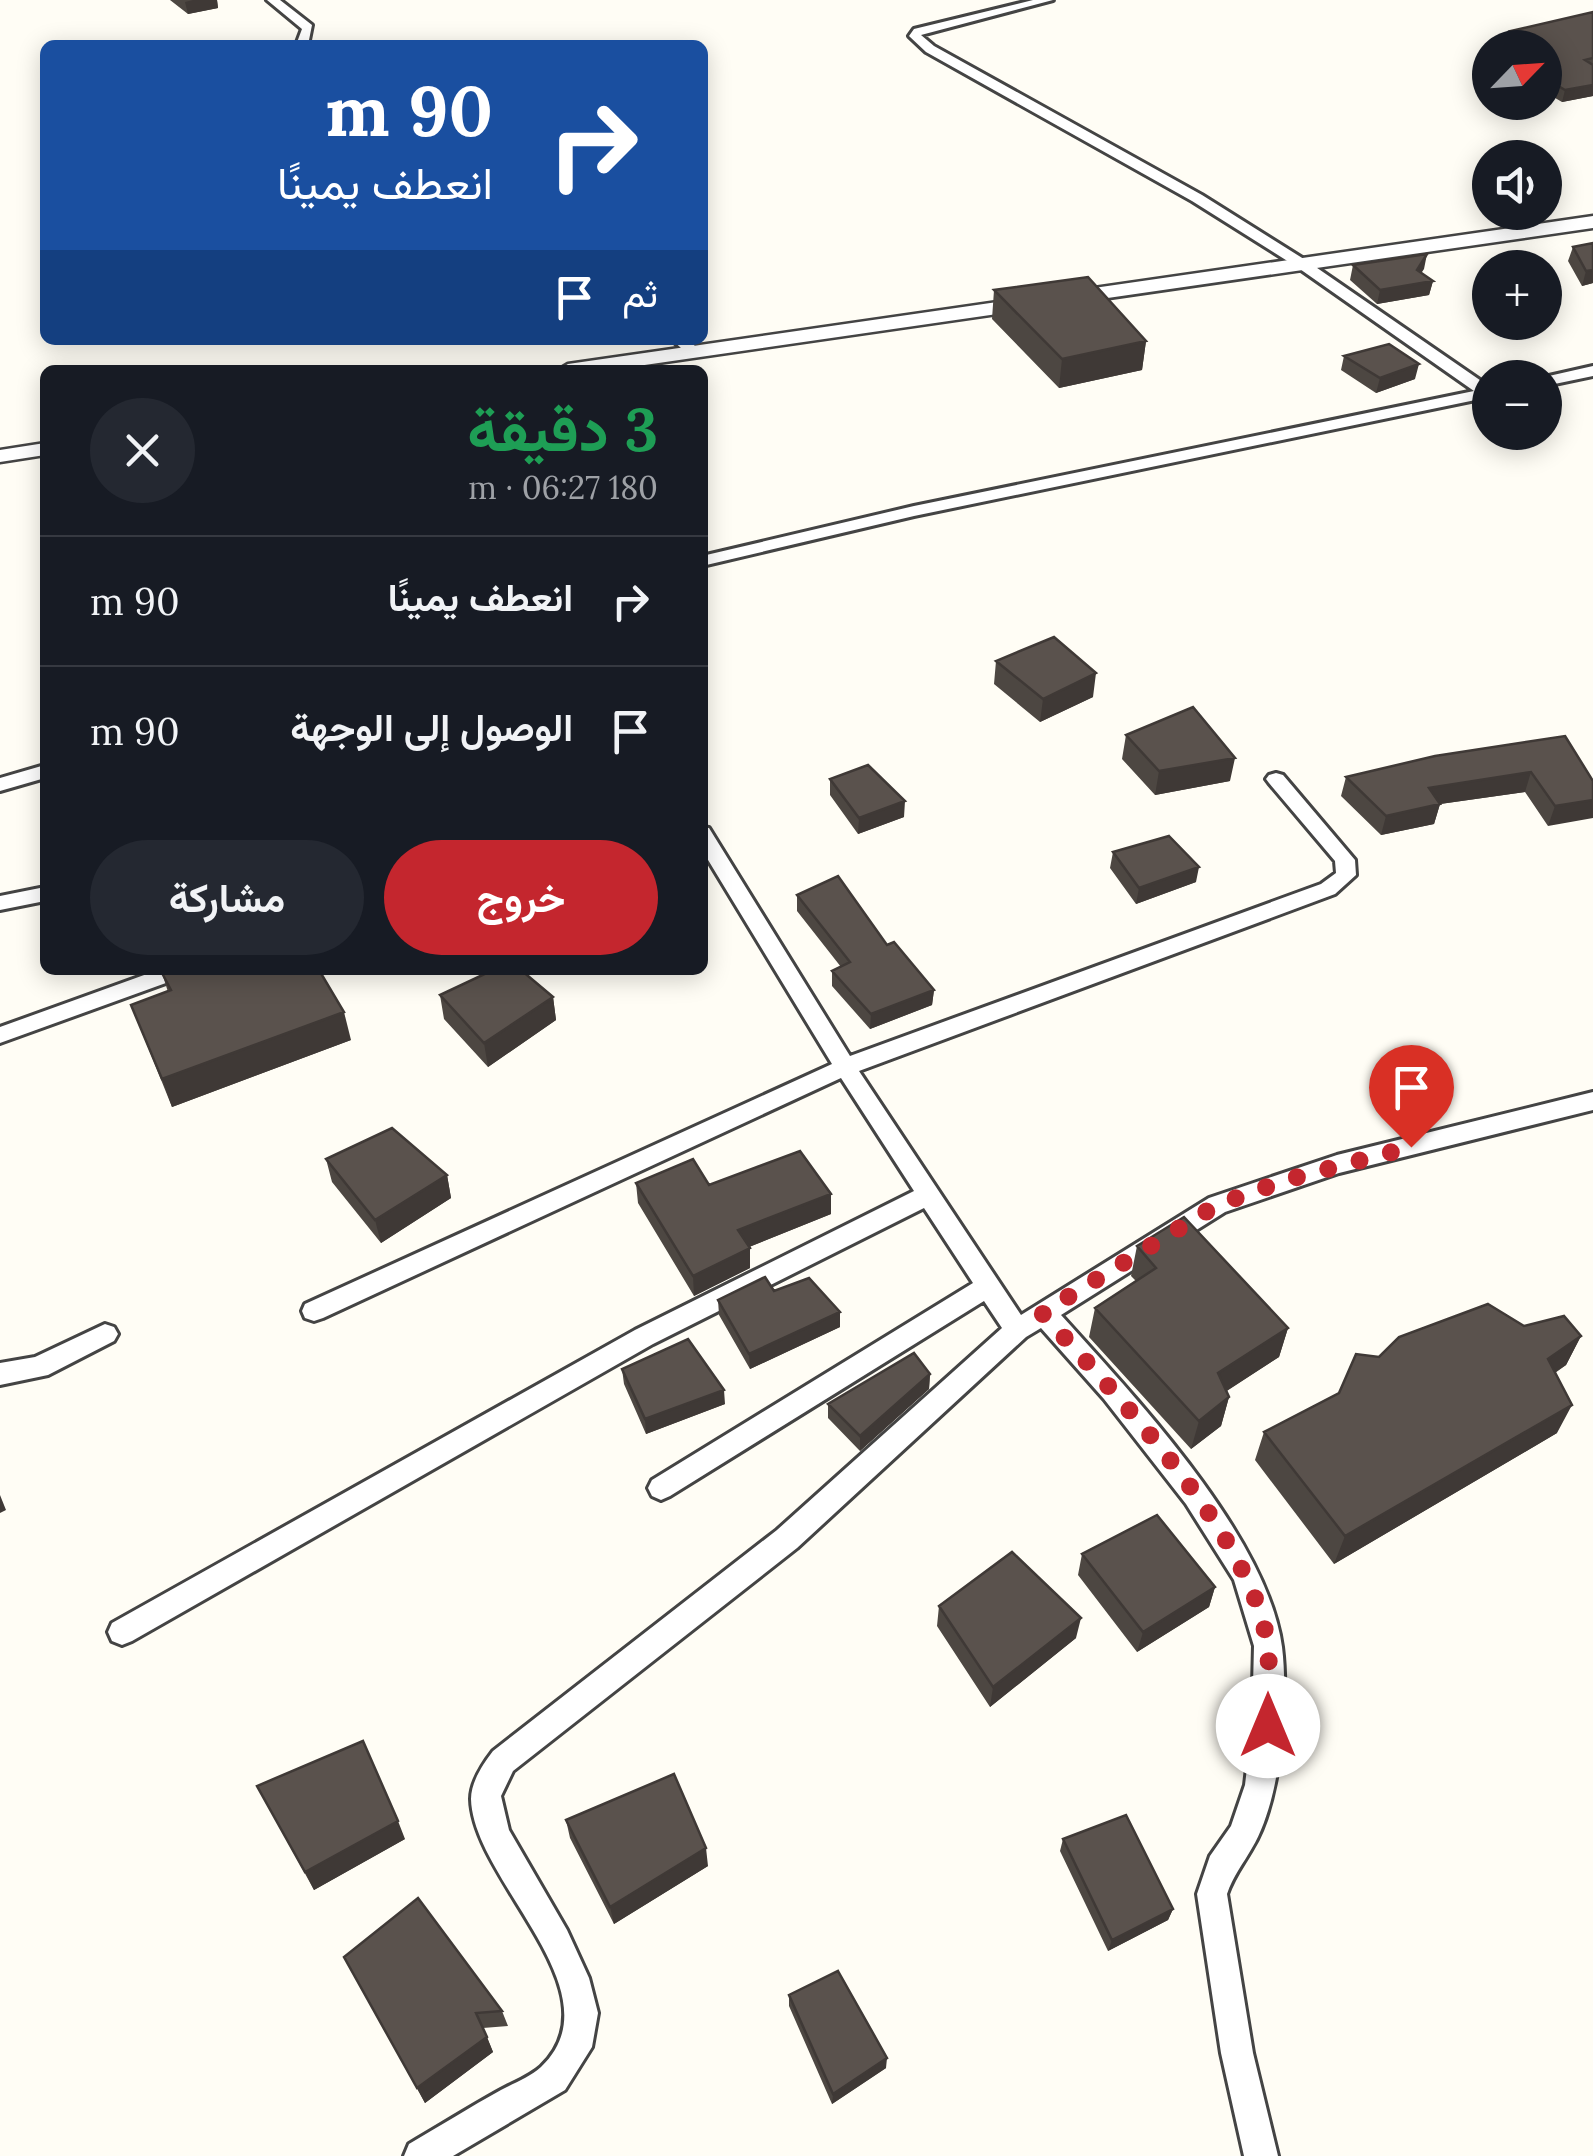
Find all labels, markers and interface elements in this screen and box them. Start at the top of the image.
north arrow [1472,30,1562,120]
map controls [1472,30,1562,450]
text: 90 m [325,66,493,155]
icon: right [528,80,658,210]
button: sound [1472,140,1562,230]
text: انعطف يمينًا [277,154,493,211]
button: + [1472,250,1562,340]
text: ثم [622,269,658,317]
icon: arrive [547,270,602,325]
button: − [1472,360,1562,450]
text: 3 دقيقة [467,391,658,467]
button: close [90,398,195,503]
text: 180 m · 06:27 [468,467,658,508]
text: انعطف يمينًا [388,573,573,621]
icon: right [603,574,658,629]
text: 90 m [90,577,180,625]
text: الوصول إلى الوجهة [290,703,573,751]
icon: arrive [603,704,658,759]
text: 90 m [90,707,180,755]
button: مشاركة [90,840,364,955]
button: خروج [384,840,658,955]
pin [1369,1045,1454,1148]
icon: arrive [1384,1060,1439,1115]
position arrow [1216,1674,1320,1778]

